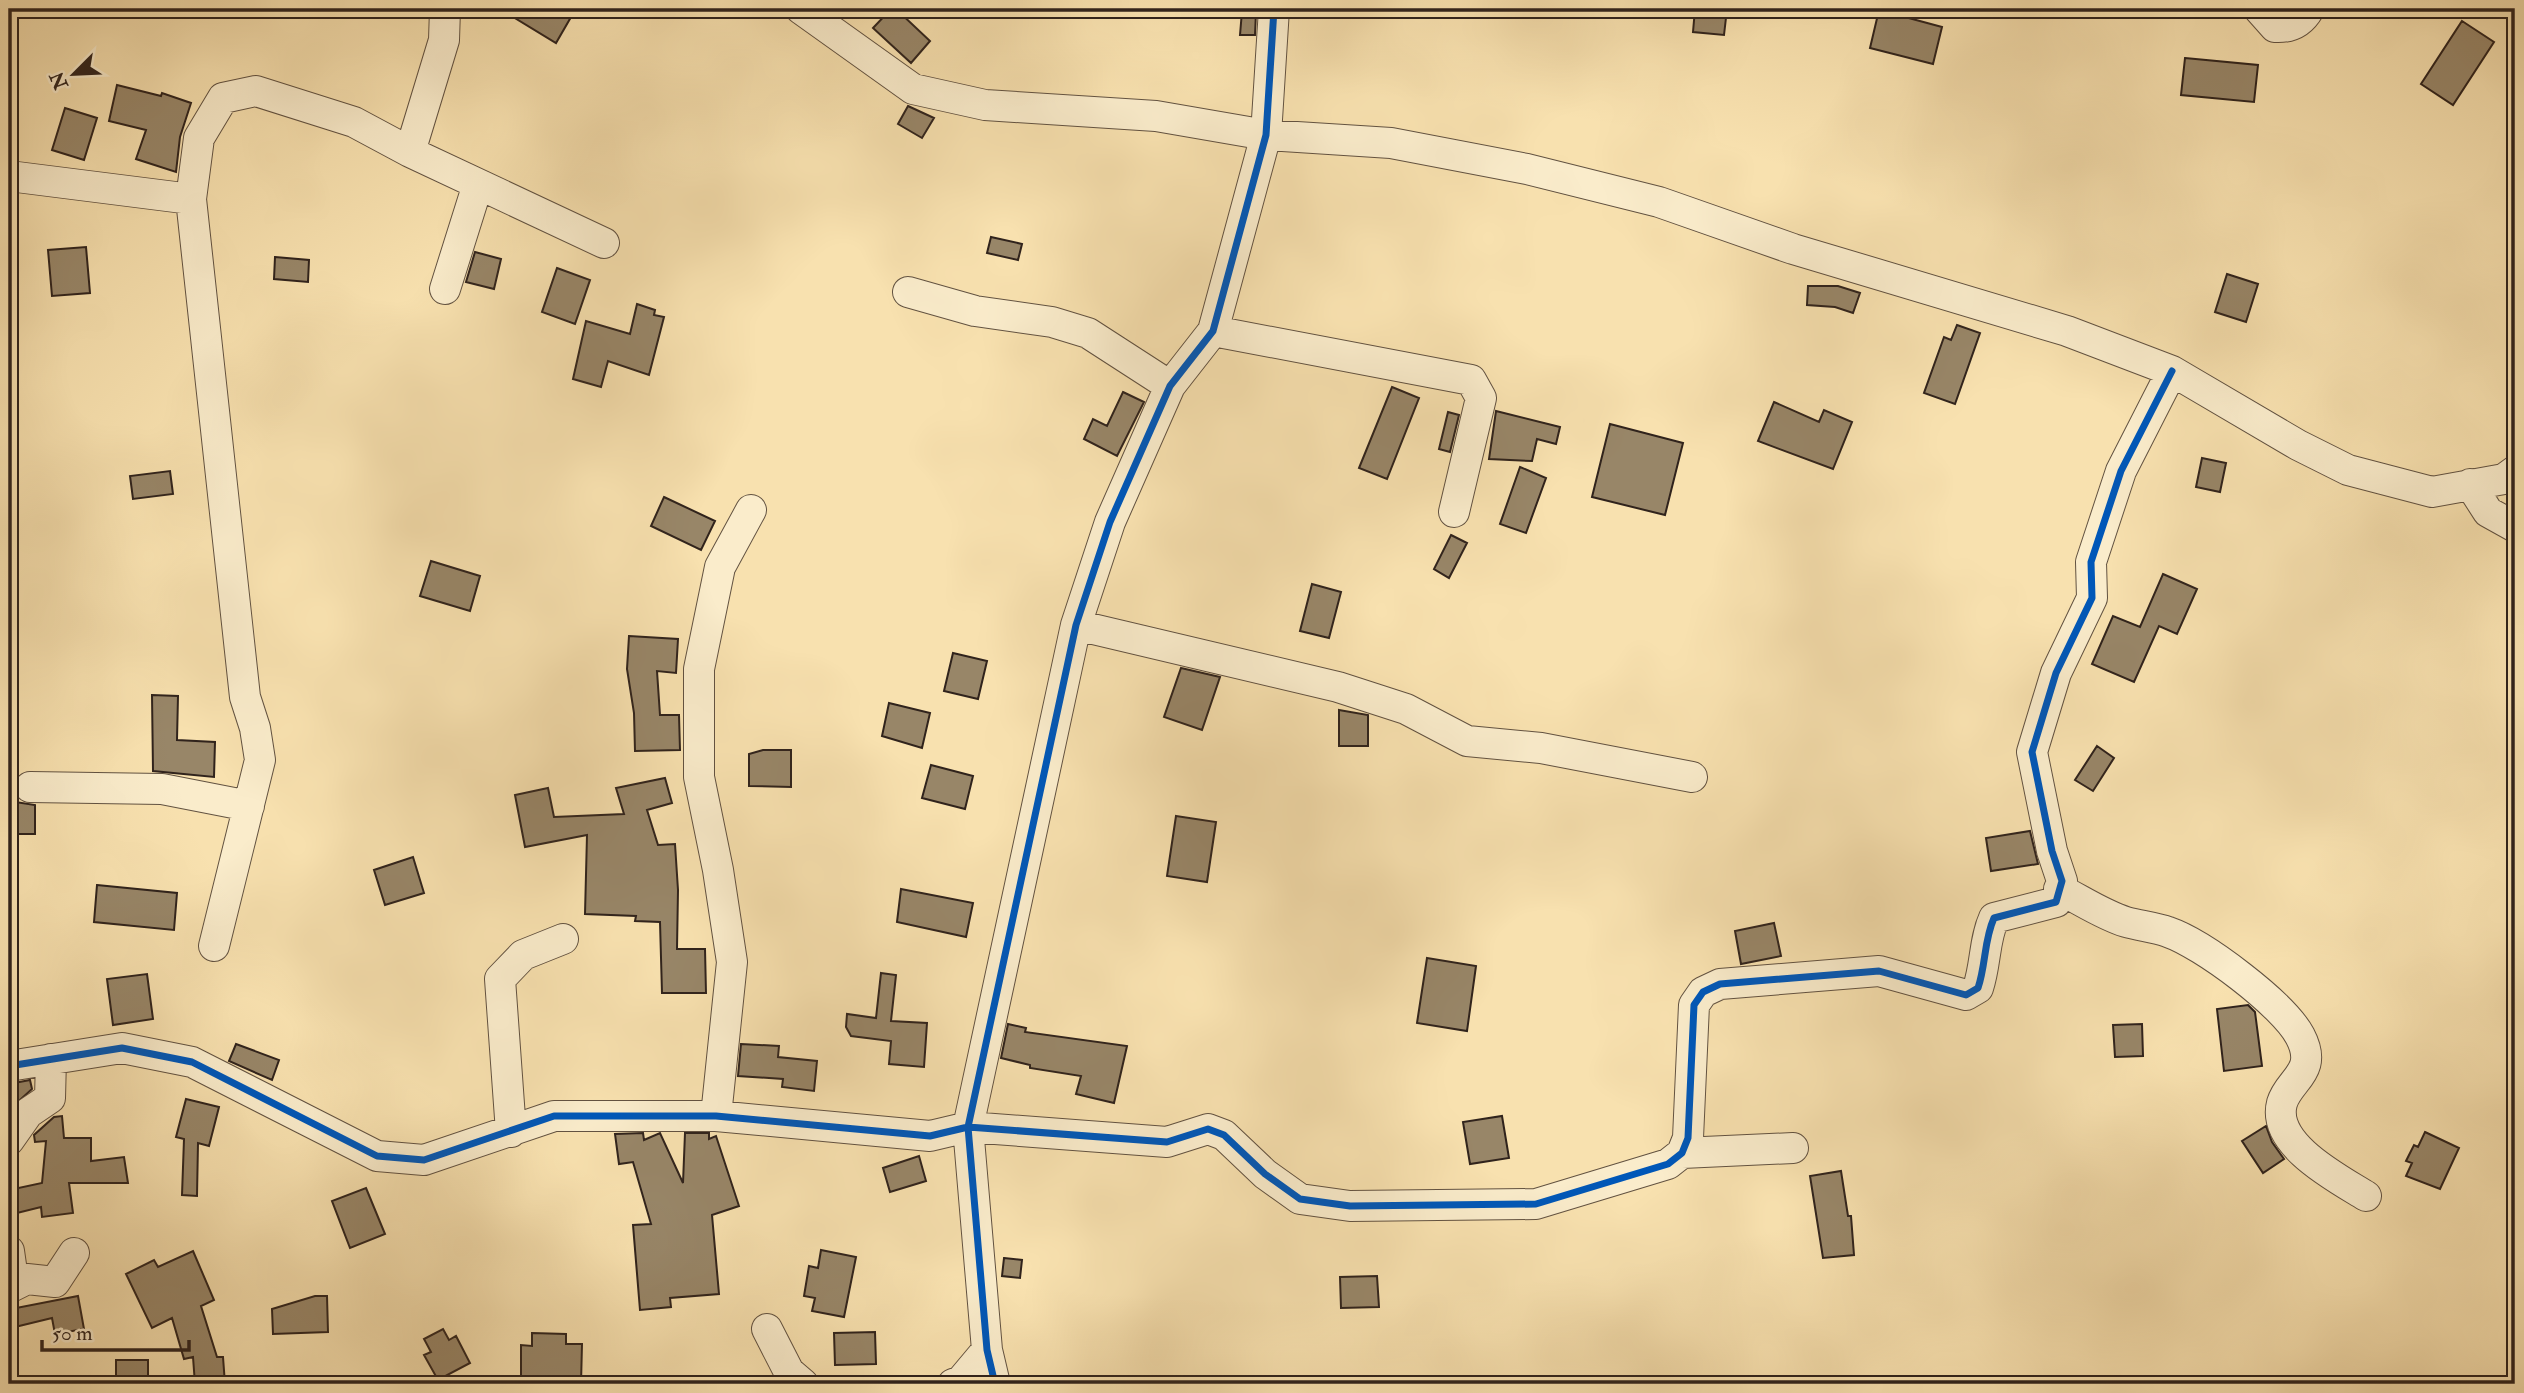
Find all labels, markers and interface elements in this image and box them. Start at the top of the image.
north arrow [38,38,108,108]
text: N [45,67,74,94]
scale bar [42,1309,189,1353]
text: 50 m [52,1320,93,1347]

